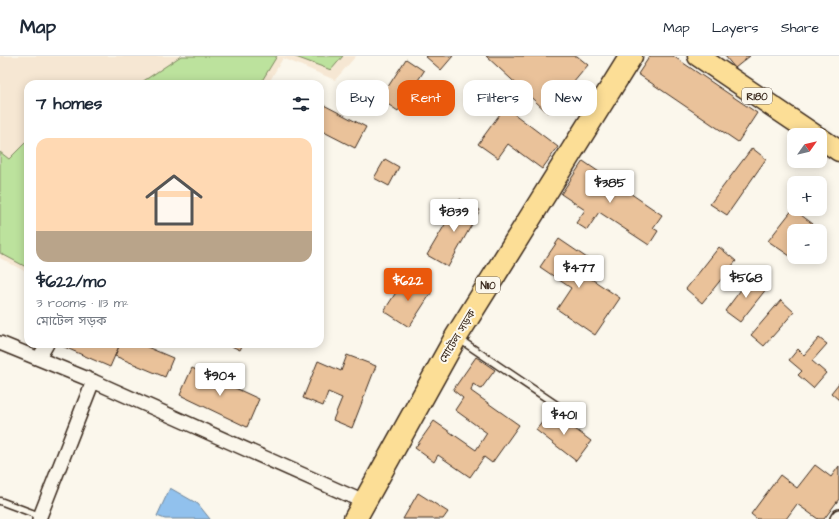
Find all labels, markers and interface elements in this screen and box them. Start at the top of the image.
text: Map [20,14,56,41]
text: Map [663,18,690,38]
text: Layers [712,18,759,38]
text: Share [781,18,819,38]
chip: Buy [336,80,389,116]
chip: Rent [397,80,455,116]
chip: Filters [463,80,533,116]
chip: New [541,80,597,116]
road number: R180 [742,88,772,104]
text: 7 homes [36,92,102,116]
icon: filters [290,93,312,115]
north arrow [787,128,827,168]
map controls [787,128,827,264]
icon: home [138,164,210,236]
pin: $385 [586,170,634,204]
text: $385 [594,174,626,192]
button: + [787,176,827,216]
pin: $839 [430,199,478,233]
text: $839 [439,203,469,221]
button: − [787,224,827,264]
pin: $477 [555,255,603,289]
text: $477 [563,259,595,277]
pin: $568 [722,265,770,299]
pin: $622 [384,268,432,302]
text: $568 [729,269,763,287]
text: $622/mo [36,270,106,294]
text: $622 [393,272,423,290]
road number: N110 [476,277,500,293]
text: 3 rooms · 113 m² [36,294,129,312]
street label: মোটেল সড়ক [436,307,479,366]
text: মোটেল সড়ক [36,312,106,330]
pin: $904 [196,363,244,397]
text: $904 [204,367,236,385]
pin: $401 [540,402,588,436]
text: $401 [551,406,577,424]

